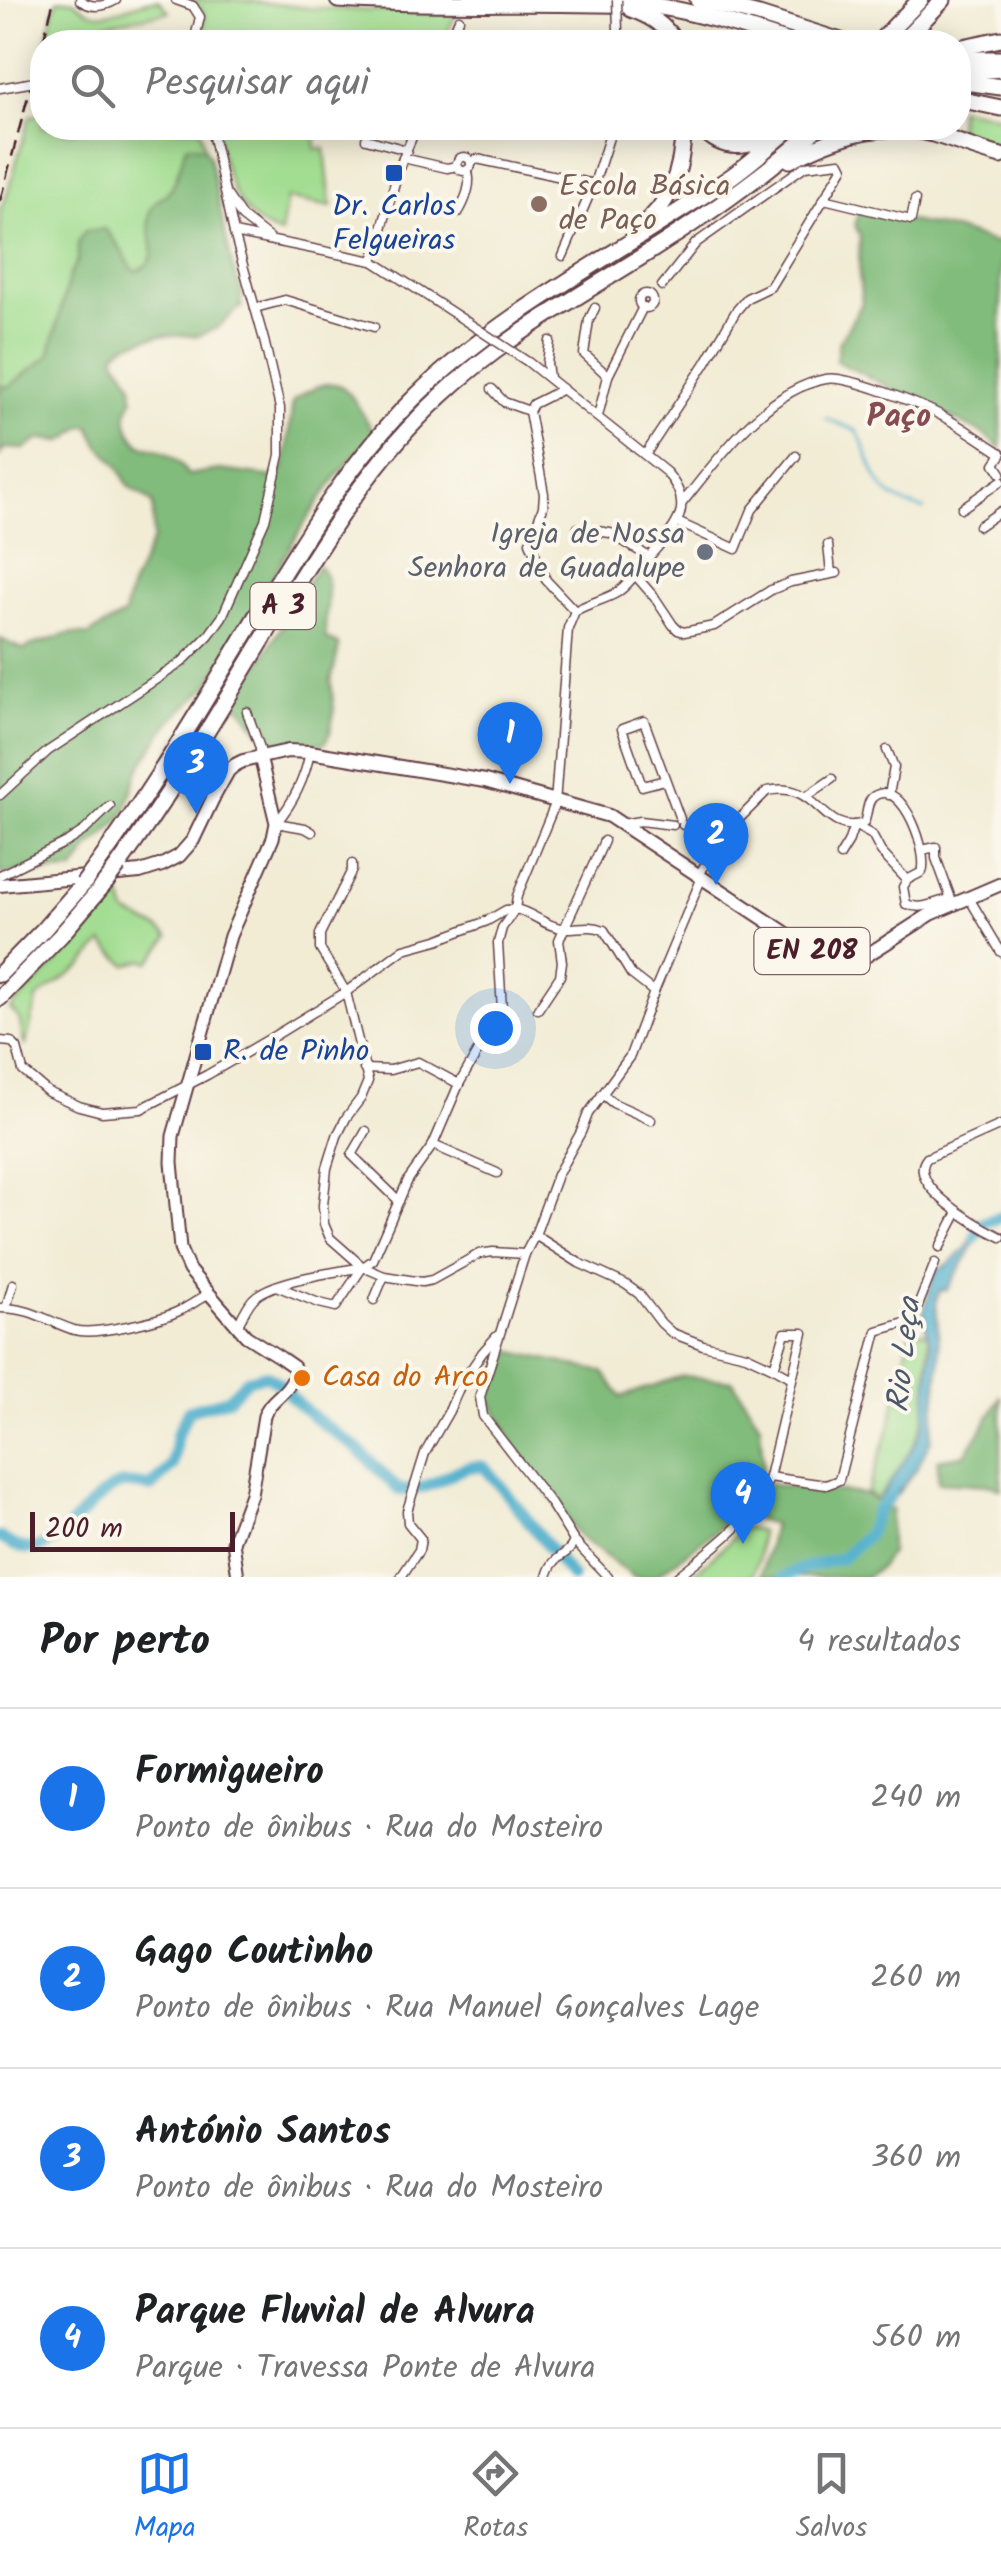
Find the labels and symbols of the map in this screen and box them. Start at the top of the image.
marker: Dr. Carlos Felgueiras [383,162,405,184]
place label: Escola Básica de Paço [559,163,730,245]
place label: Dr. Carlos Felgueiras [332,183,456,265]
marker: Escola Básica de Paço [528,193,550,215]
district label: Paço [867,392,931,443]
place label: Igreja de Nossa Senhora de Guadalupe [408,511,685,593]
marker: Igreja de Nossa Senhora de Guadalupe [694,541,716,563]
road number: A 3 [250,583,316,629]
pin: 1 [478,702,542,784]
pin: 3 [164,732,228,814]
pin: 2 [684,802,748,885]
road number: EN 208 [754,928,870,974]
your location [470,1003,521,1054]
place label: R. de Pinho [223,1028,369,1076]
marker: R. de Pinho [192,1041,214,1063]
water label: Rio Leça [874,1293,937,1415]
place label: Casa do Arco [322,1354,489,1402]
marker: Casa do Arco [291,1367,313,1389]
pin: 4 [710,1462,776,1544]
scale bar [30,1507,235,1552]

